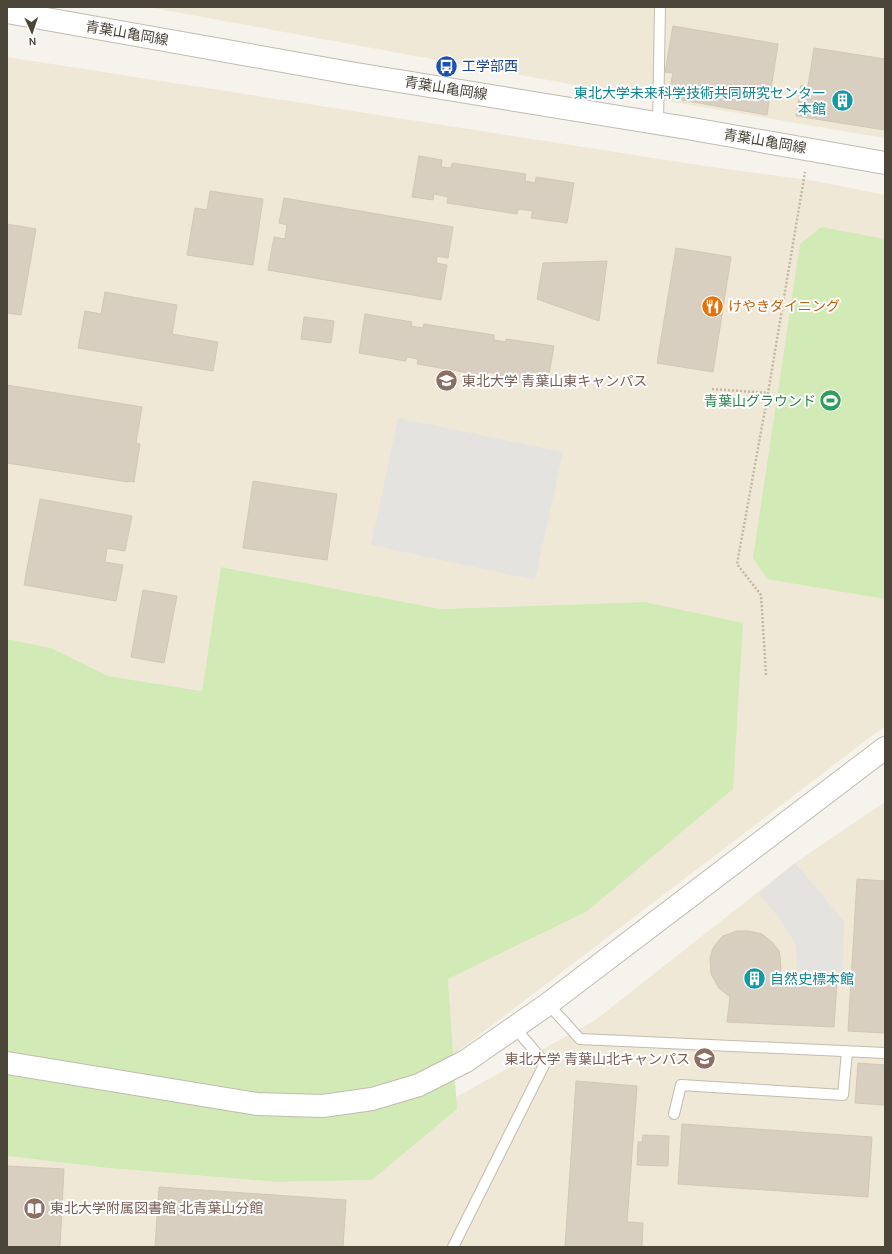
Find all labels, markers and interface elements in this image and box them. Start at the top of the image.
north arrow [12,12,52,52]
street label: 青葉山亀岡線 [84,18,170,49]
text: N [28,35,37,48]
bus stop icon: 工学部西 [434,53,460,79]
place label: 工学部西 [462,58,518,75]
street label: 青葉山亀岡線 [403,74,489,103]
place label: 東北大学未来科学技術共同研究センター 本館 [574,85,826,118]
building icon: 東北大学未来科学技術共同研究センター 本館 [829,88,855,114]
street label: 青葉山亀岡線 [722,126,808,157]
restaurant icon: けやきダイニング [700,293,726,319]
place label: けやきダイニング [728,298,840,315]
school or university icon: 東北大学 青葉山東キャンパス [433,368,459,394]
place label: 東北大学 青葉山東キャンパス [462,373,647,390]
sports icon: 青葉山グラウンド [818,388,844,414]
place label: 青葉山グラウンド [704,393,816,410]
building icon: 自然史標本館 [742,966,768,992]
place label: 自然史標本館 [770,971,854,988]
school or university icon: 東北大学 青葉山北キャンパス [692,1046,718,1072]
place label: 東北大学 青葉山北キャンパス [505,1051,690,1068]
library icon: 東北大学附属図書館 北青葉山分館 [22,1195,48,1221]
place label: 東北大学附属図書館 北青葉山分館 [50,1200,263,1217]

